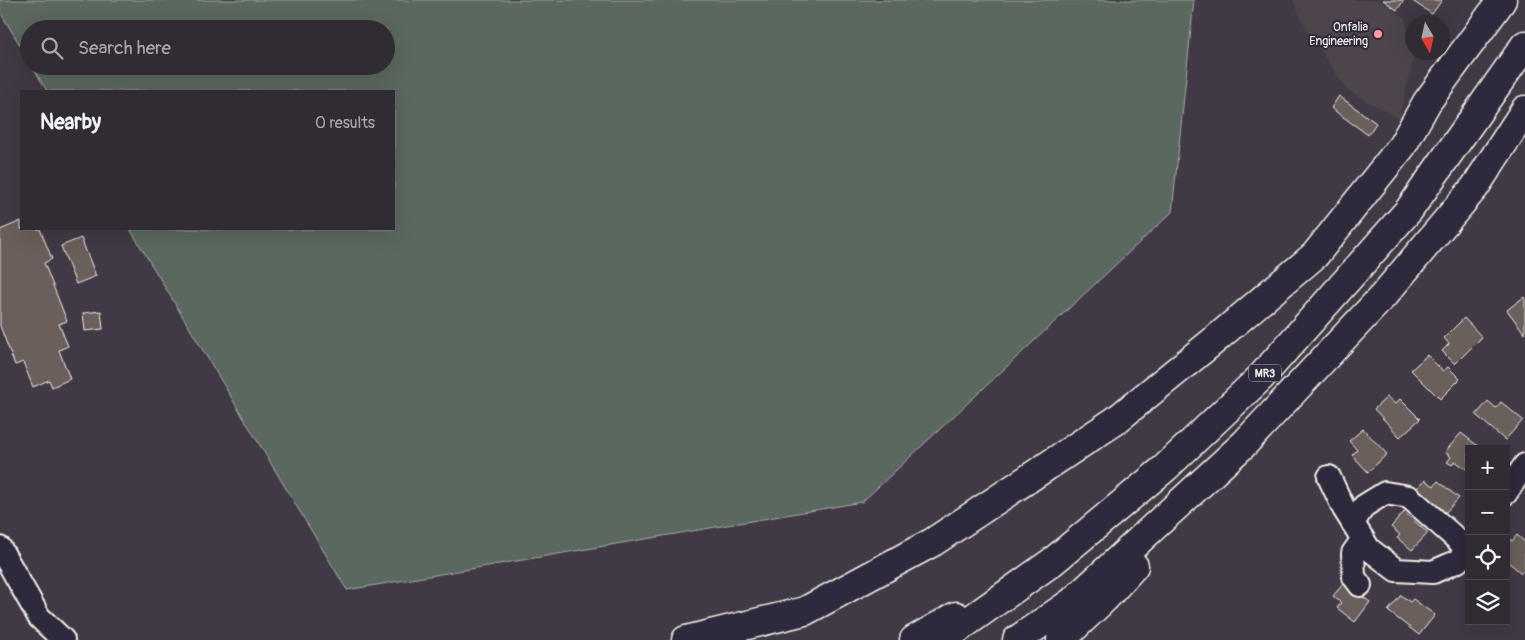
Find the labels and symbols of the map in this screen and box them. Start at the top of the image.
north arrow [1405,15,1450,60]
place label: Onfalia Engineering [1309,20,1368,49]
marker: Onfalia Engineering [1372,28,1384,40]
road number: MR3 [1249,364,1281,382]

